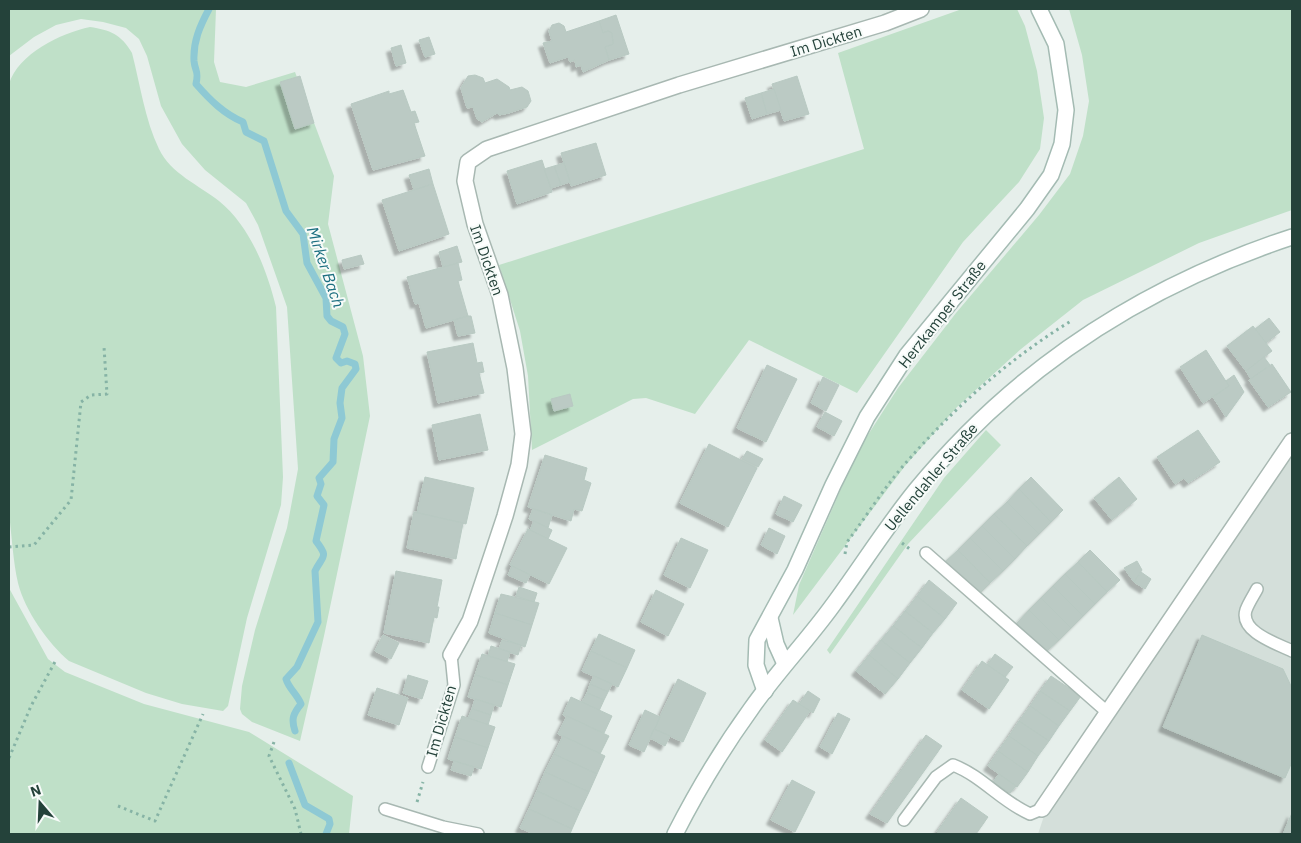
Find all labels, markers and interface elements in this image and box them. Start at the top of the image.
street label: Im Dickten [788,21,864,61]
street label: Im Dickten [466,222,508,298]
water label: Mirker Bach [303,224,349,310]
street label: Herzkamper Straße [894,256,990,372]
street label: Uellendahler Straße [880,419,982,535]
street label: Im Dickten [422,683,460,759]
north arrow [15,778,65,828]
text: N [28,781,43,801]

